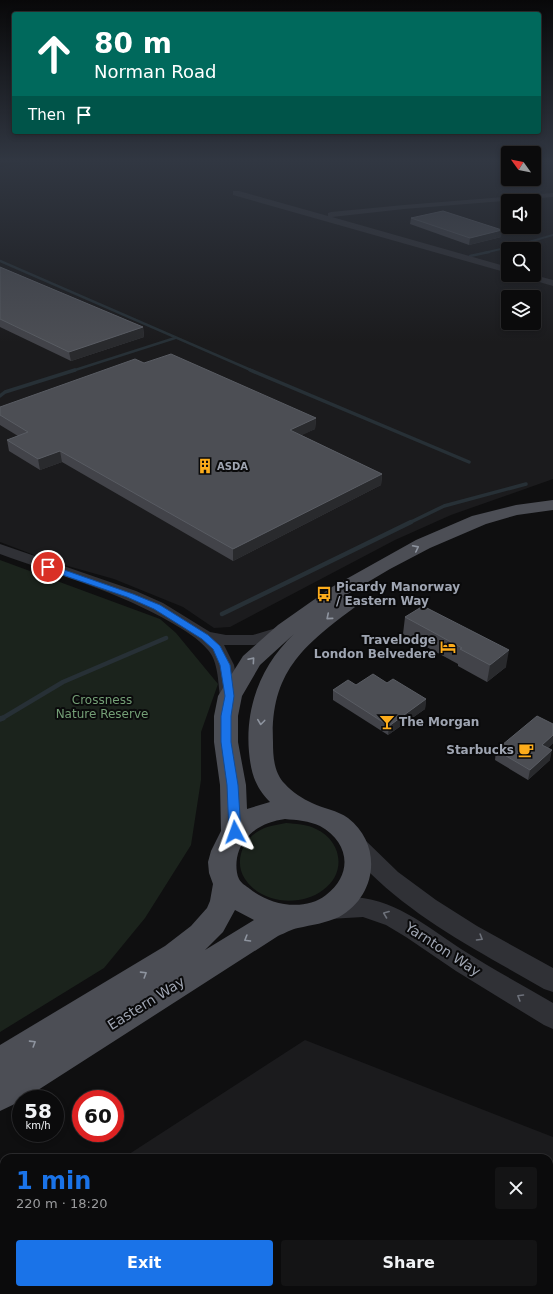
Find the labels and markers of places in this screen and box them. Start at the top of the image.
building icon: ASDA [196,457,214,475]
place label: ASDA [217,461,248,472]
pin [31,550,65,584]
place label: Picardy Manorway / Eastern Way [336,580,460,608]
bus stop icon: Picardy Manorway / Eastern Way [315,585,333,603]
place label: Travelodge London Belvedere [314,633,436,661]
hotel icon: Travelodge London Belvedere [439,638,457,656]
bar icon: The Morgan [378,713,396,731]
place label: The Morgan [399,715,479,729]
cafe icon: Starbucks [517,741,535,759]
place label: Starbucks [446,743,514,757]

